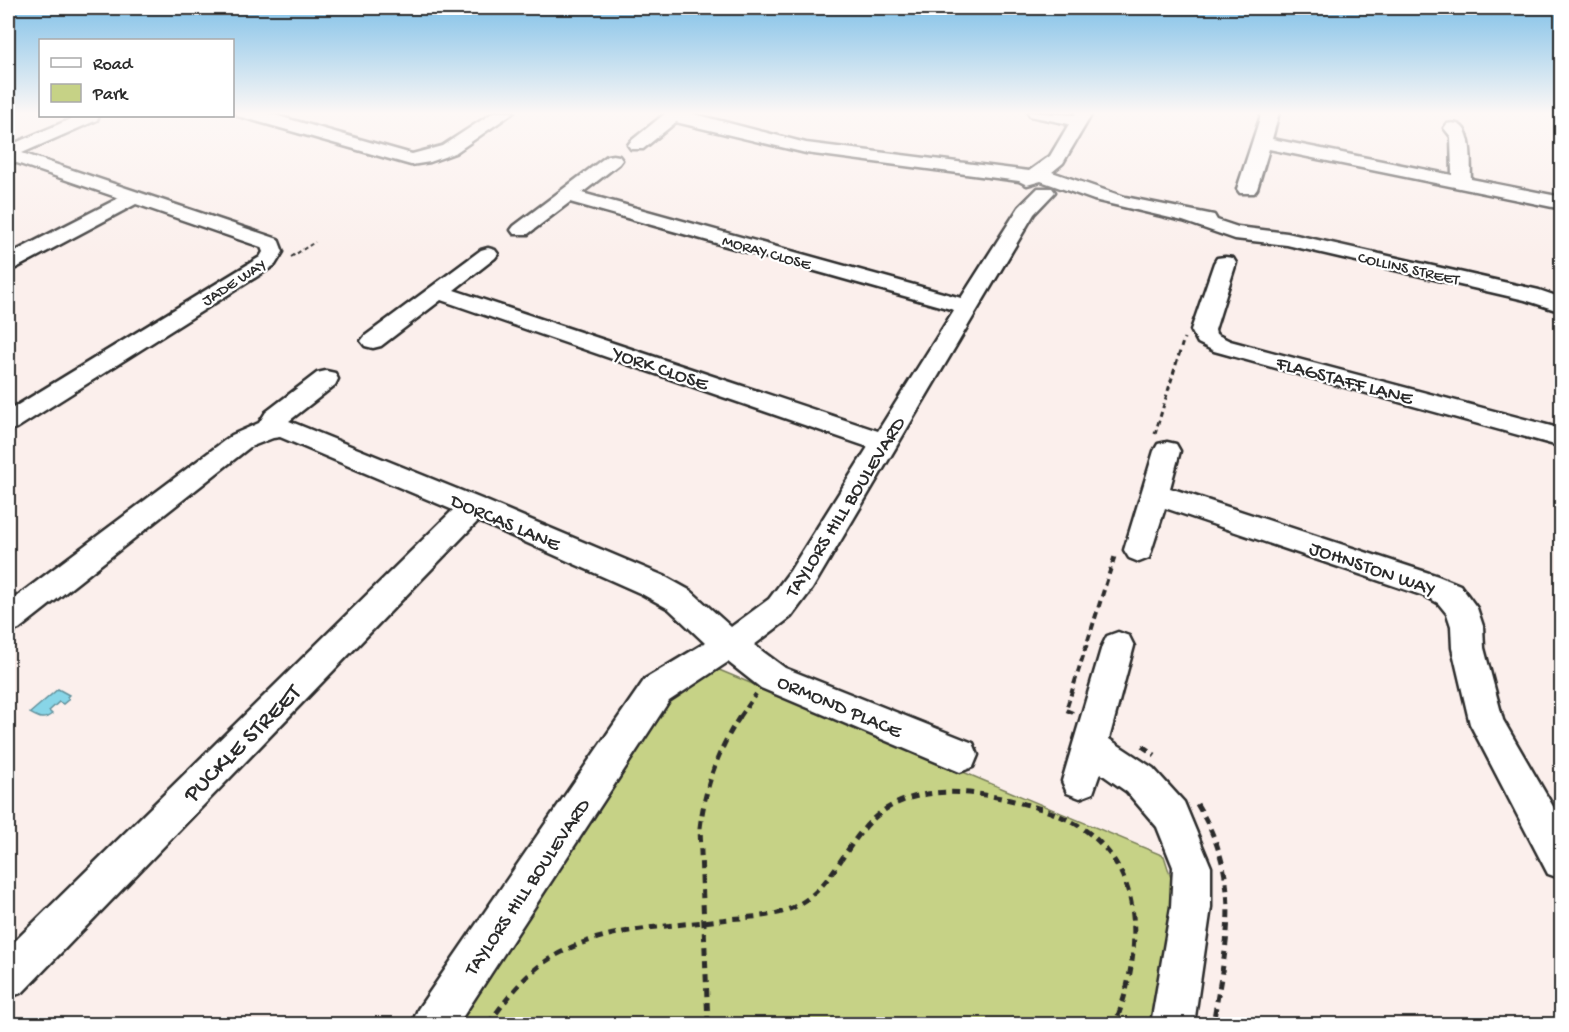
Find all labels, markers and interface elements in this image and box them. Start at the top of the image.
legend [39,39,234,117]
text: Road [93,55,134,76]
text: Park [92,85,129,106]
street label: MORAY CLOSE [720,233,814,276]
street label: COLLINS STREET [1356,250,1462,292]
street label: JADE WAY [199,256,271,312]
street label: YORK CLOSE [607,343,712,398]
street label: FLAGSTAFF LANE [1272,353,1416,412]
street label: TAYLORS HILL BOULEVARD [782,413,912,603]
street label: DORCAS LANE [445,490,564,558]
street label: JOHNSTON WAY [1306,538,1438,603]
street label: ORMOND PLACE [773,672,906,745]
street label: PUCKLE STREET [178,678,310,810]
street label: TAYLORS HILL BOULEVARD [461,794,597,982]

